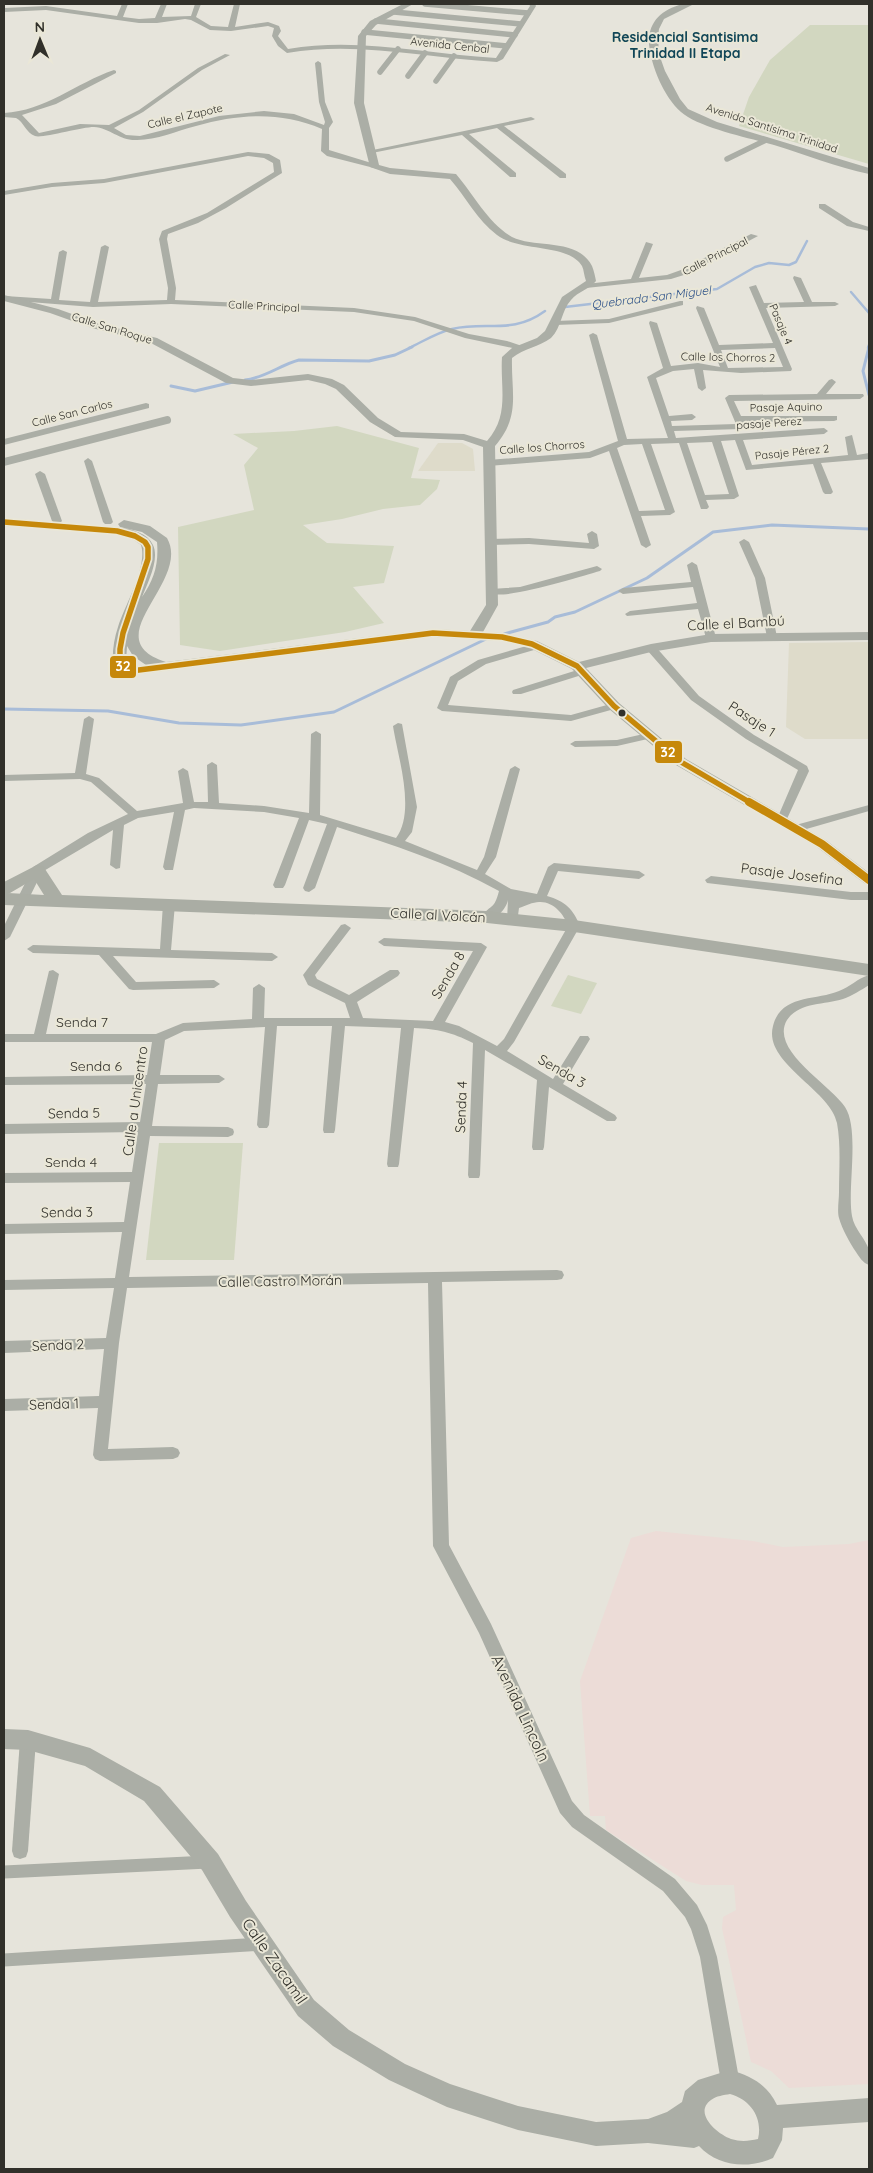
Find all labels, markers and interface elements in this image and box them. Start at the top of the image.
north arrow [15,15,65,65]
text: N [34,18,45,36]
district label: Residencial Santisima Trinidad II Etapa [612,28,758,62]
street label: Avenida Cenbal [410,34,490,56]
street label: Avenida Santísima Trinidad [704,100,840,156]
street label: Calle el Zapote [146,101,224,131]
street label: Calle Principal [680,234,750,278]
water label: Quebrada San Miguel [590,282,713,312]
street label: Calle Principal [228,297,300,315]
street label: Pasaje 4 [766,301,796,347]
street label: Calle San Roque [70,309,154,347]
street label: Calle los Chorros 2 [681,349,775,365]
street label: Calle San Carlos [30,396,114,430]
street label: Pasaje Aquino [750,399,823,415]
street label: pasaje Perez [736,414,802,432]
street label: Calle los Chorros [499,437,585,457]
street label: Pasaje Pérez 2 [754,441,830,463]
street label: Calle el Bambú [687,611,785,635]
line badge: 32 [109,655,137,679]
text: 32 [115,657,131,675]
street label: Pasaje 1 [725,697,779,741]
unlabelled marker [617,708,627,718]
line badge: 32 [654,740,683,764]
text: 32 [660,743,676,761]
street label: Pasaje Josefina [740,859,844,889]
street label: Calle al Volcán [390,904,486,926]
street label: Senda 8 [427,948,469,1002]
street label: Senda 7 [56,1013,108,1031]
street label: Calle a Unicentro [118,1045,152,1157]
street label: Senda 3 [535,1050,589,1092]
street label: Senda 6 [70,1057,123,1075]
street label: Senda 4 [451,1081,471,1133]
street label: Senda 5 [48,1104,100,1122]
street label: Senda 4 [45,1153,97,1171]
street label: Senda 3 [41,1203,93,1221]
street label: Calle Castro Morán [218,1271,342,1291]
street label: Senda 2 [31,1335,85,1355]
street label: Senda 1 [29,1394,79,1414]
street label: Avenida Lincoln [487,1651,555,1765]
street label: Calle Zacamil [238,1914,312,2008]

